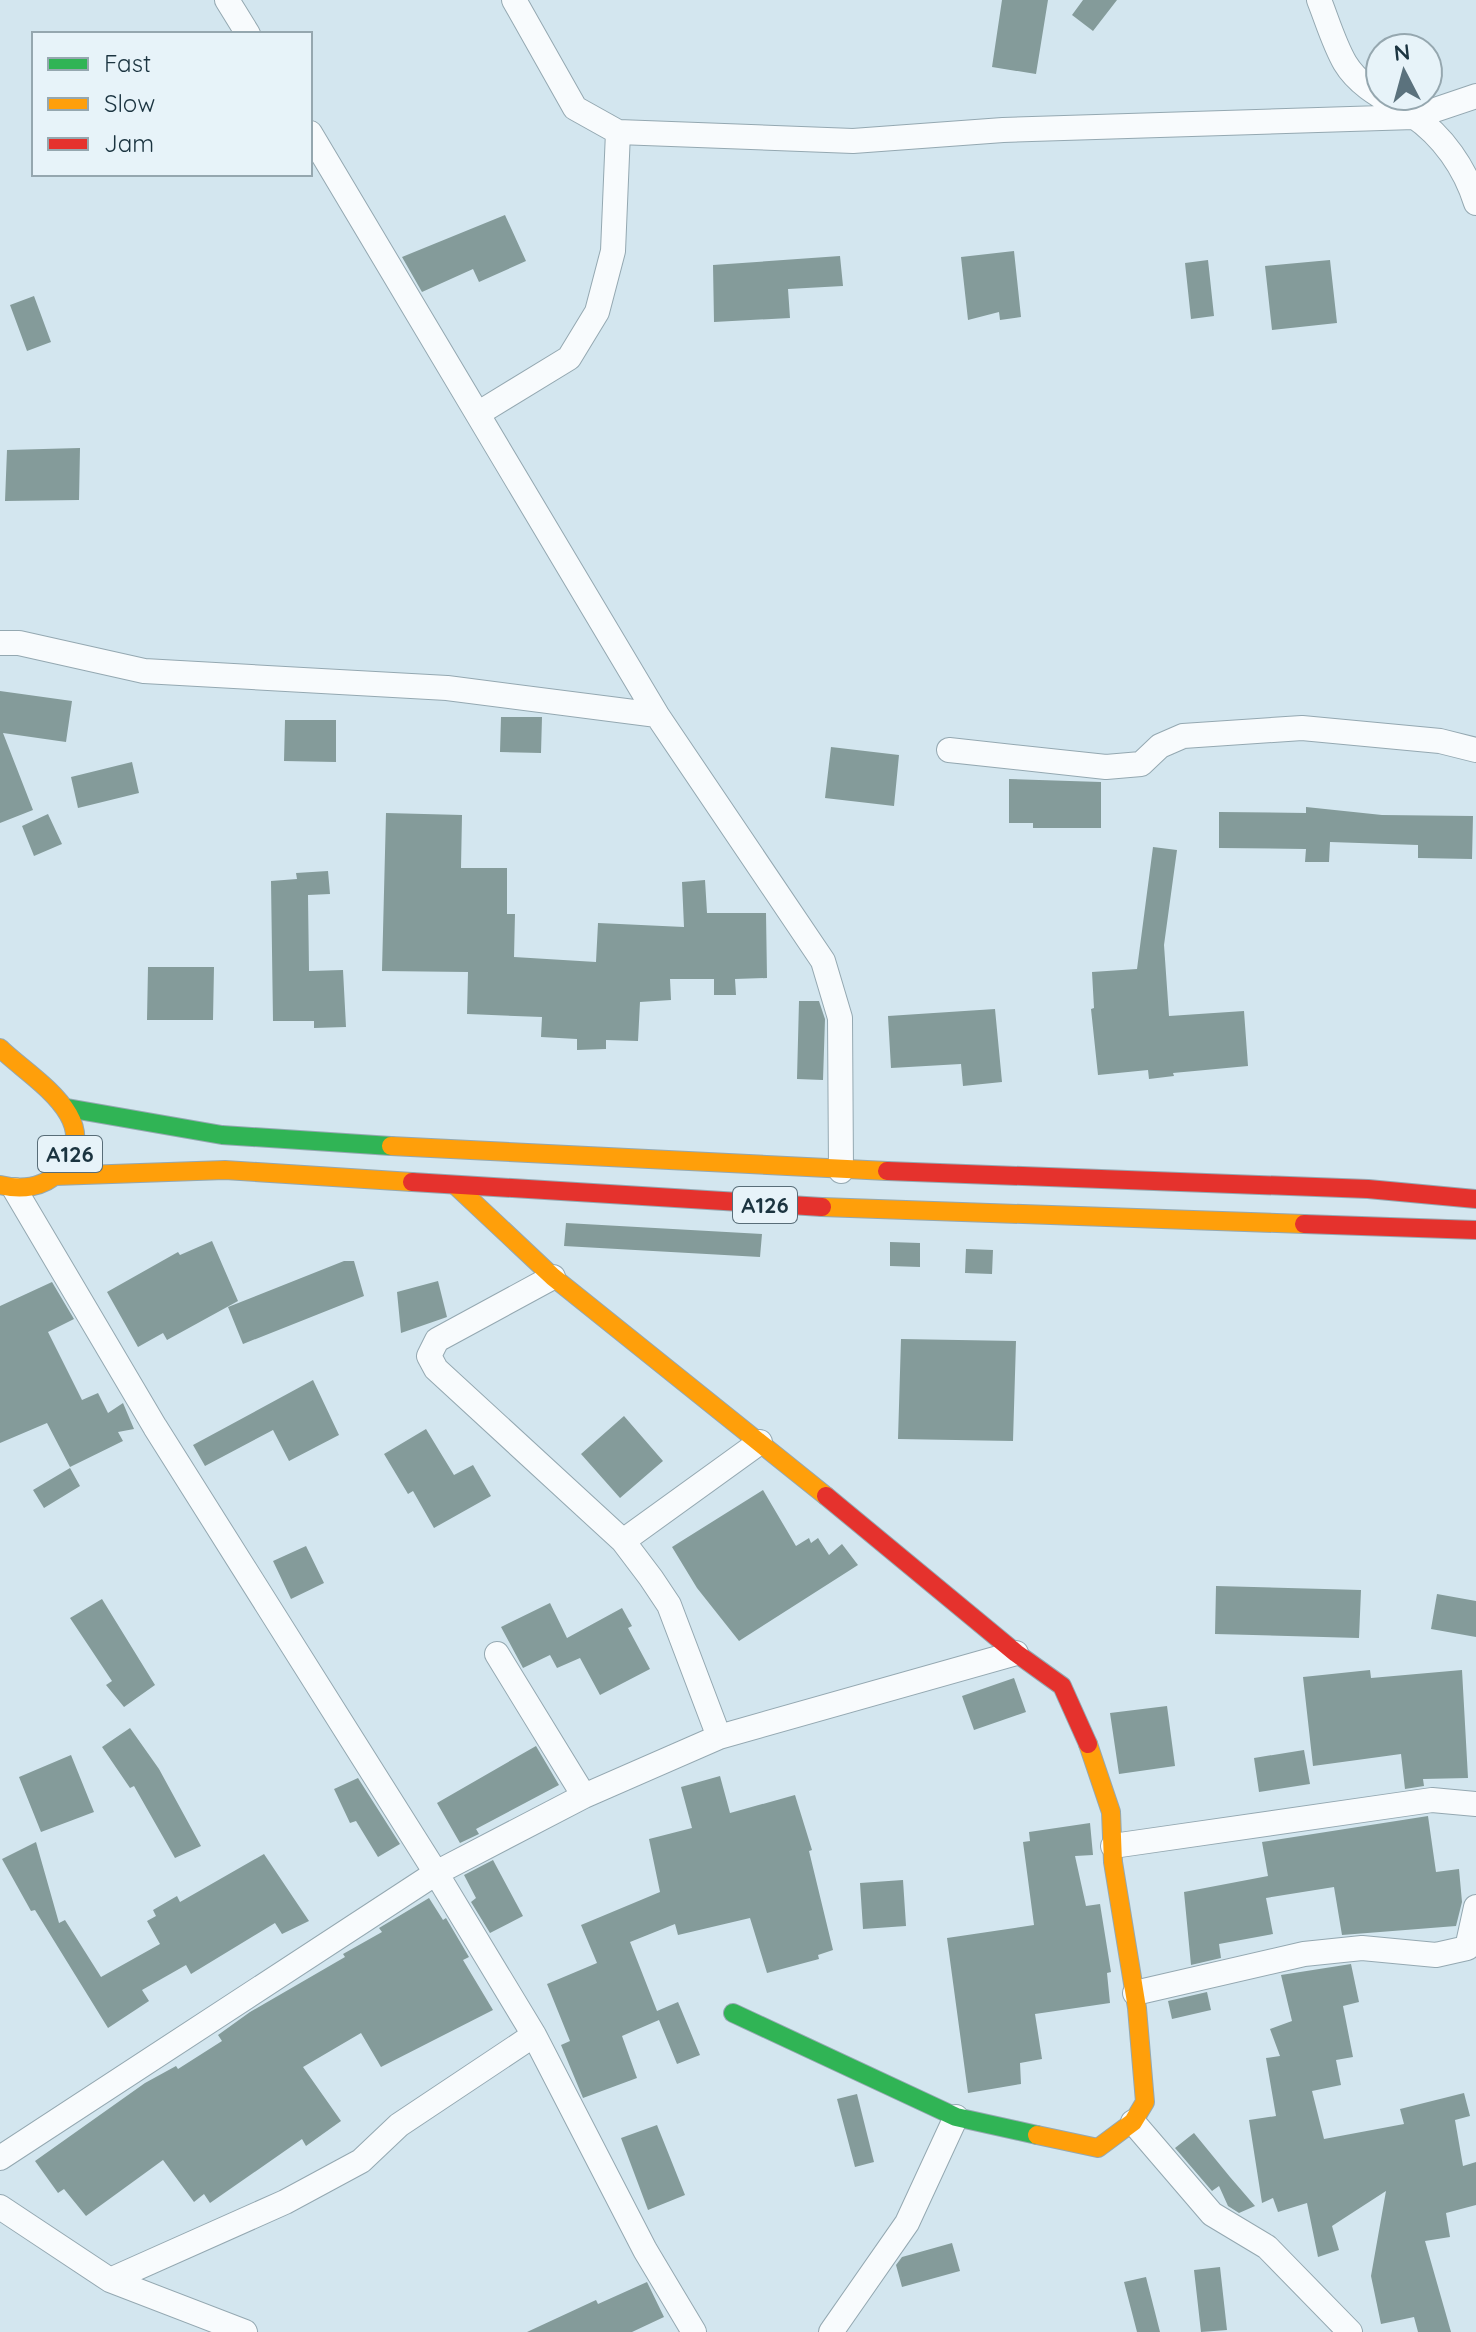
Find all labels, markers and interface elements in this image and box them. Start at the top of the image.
legend [32,32,312,176]
north arrow [1364,32,1444,112]
text: N [1392,37,1411,67]
text: Fast [104,48,151,78]
text: Slow [104,88,155,118]
text: Jam [104,128,154,158]
road number: A126 [38,1136,102,1172]
road number: A126 [733,1187,797,1223]

